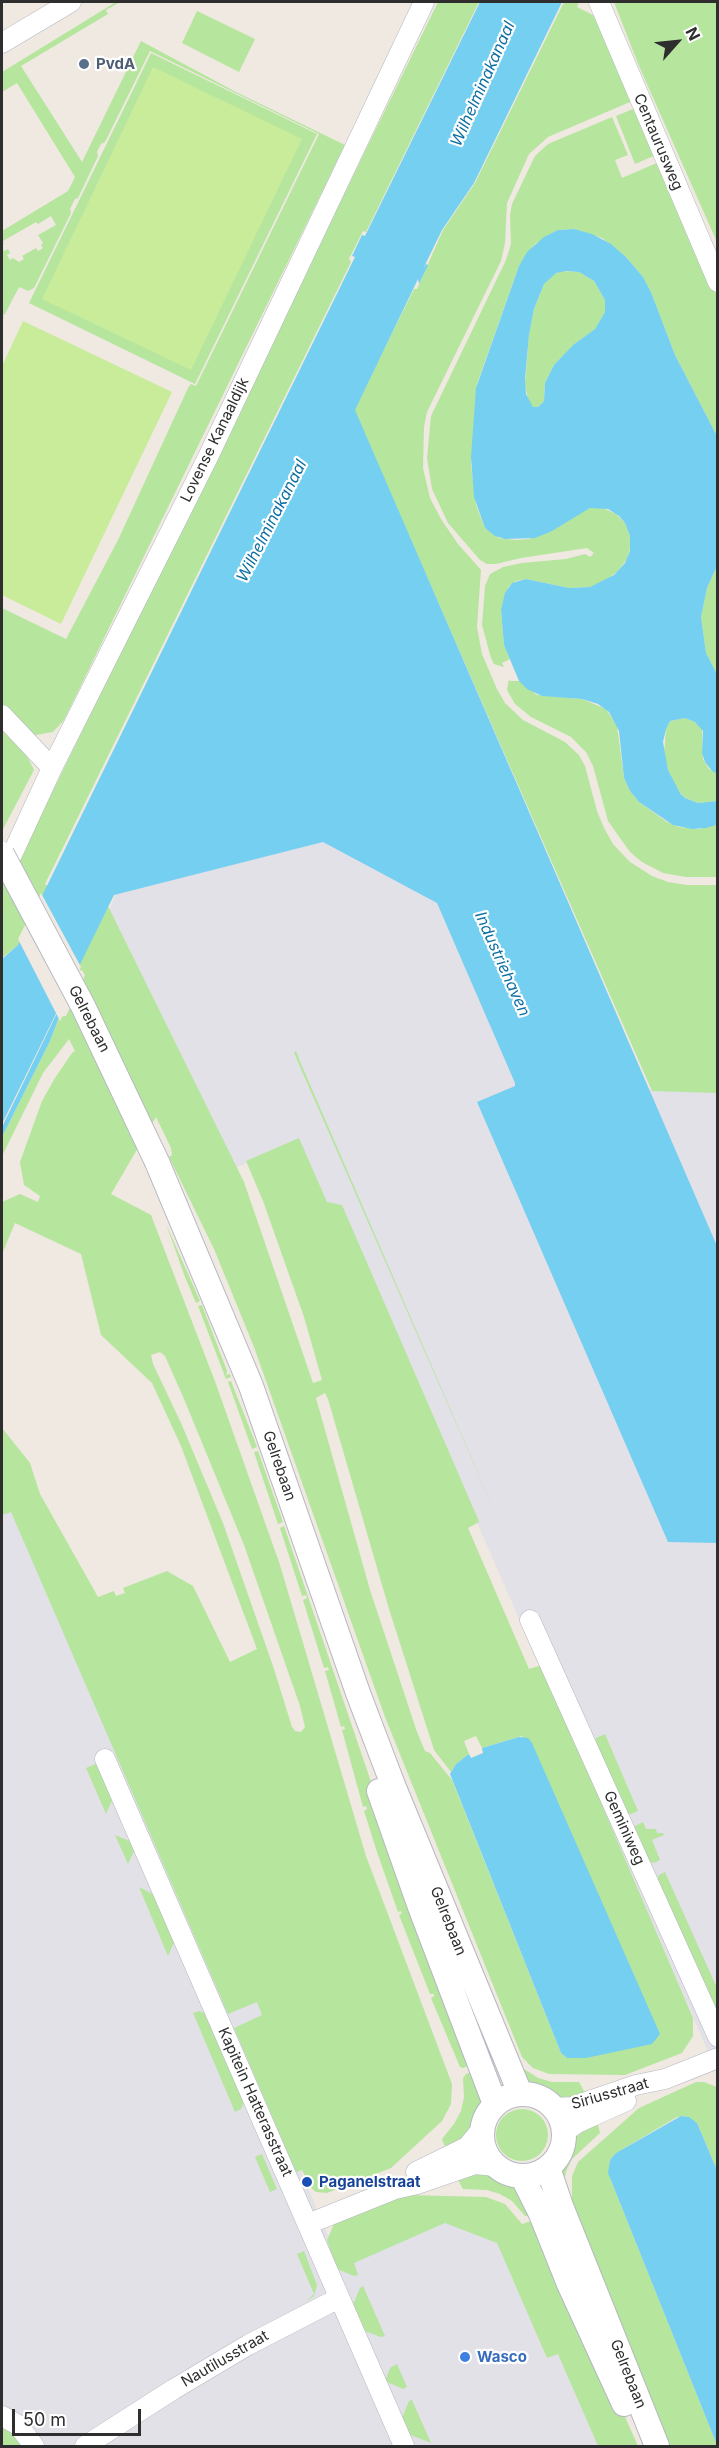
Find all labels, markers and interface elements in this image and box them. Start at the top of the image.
north arrow [647,12,707,72]
water label: Wilhelminakanaal [447,19,519,149]
text: N [681,24,705,44]
place label: PvdA [96,55,135,73]
marker: PvdA [77,57,91,71]
street label: Centaurusweg [630,91,686,193]
street label: Lovense Kanaaldijk [177,375,253,505]
water label: Wilhelminakanaal [233,457,311,585]
water label: Industriehaven [470,909,534,1019]
street label: Gelrebaan [64,983,114,1055]
street label: Gelrebaan [259,1429,299,1503]
street label: Geminiweg [600,1788,648,1868]
street label: Gelrebaan [426,1884,470,1958]
street label: Kapitein Hatterasstraat [214,2025,296,2179]
street label: Siriusstraat [569,2074,651,2114]
place label: Paganelstraat [319,2173,420,2191]
marker: Paganelstraat [300,2175,314,2189]
street label: Nautilusstraat [178,2327,272,2391]
street label: Gelrebaan [606,2337,650,2411]
place label: Wasco [477,2348,527,2366]
marker: Wasco [458,2350,472,2364]
scale bar [15,2397,144,2435]
text: 50 m [23,2409,66,2430]

